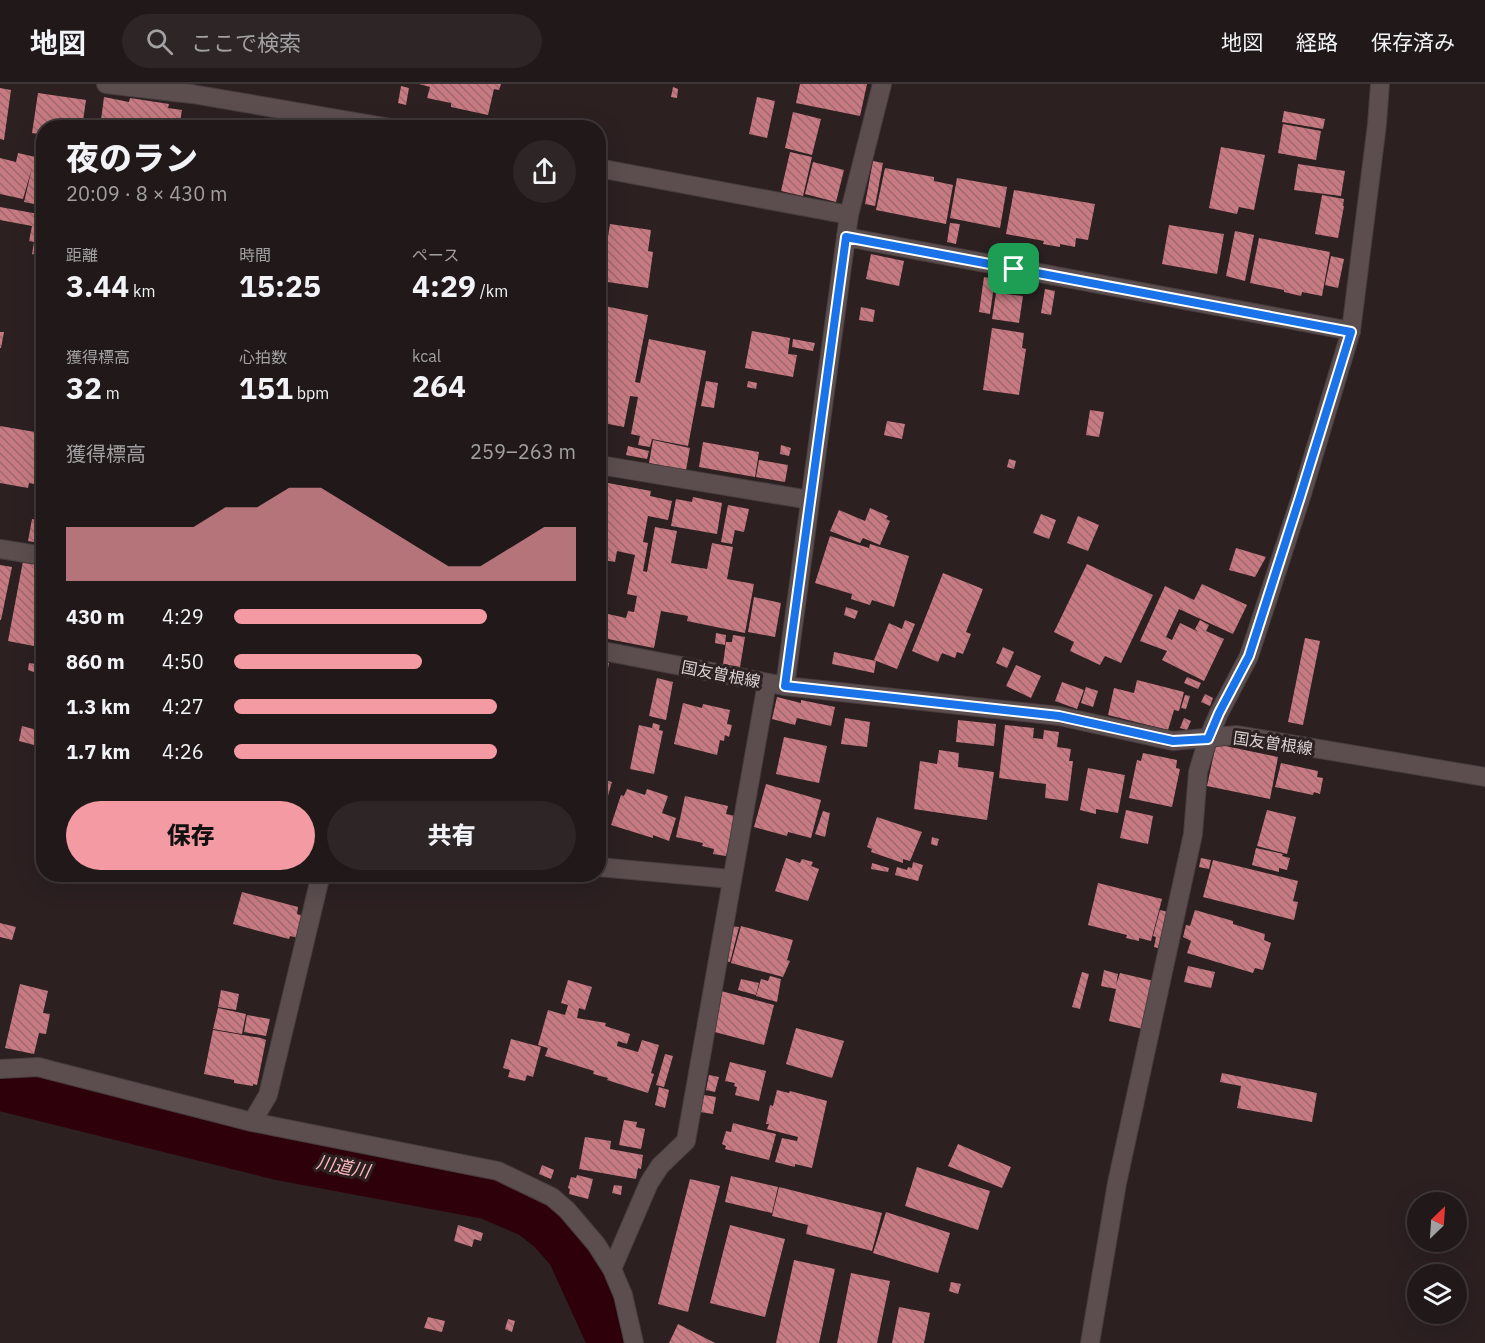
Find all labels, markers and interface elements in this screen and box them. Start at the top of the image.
search box [122,14,542,68]
text: 地図 [30,24,86,61]
icon: search [143,25,176,58]
text: ここで検索 [191,28,301,57]
text: 地図 [1221,28,1263,56]
text: 経路 [1296,28,1338,56]
text: 保存済み [1371,28,1455,56]
text: 夜のラン [66,136,198,179]
button: share [513,140,576,203]
text: 20:09 · 8 × 430 m [66,180,227,207]
pin [988,243,1039,294]
text: 距離 [66,245,98,265]
text: 時間 [239,245,271,265]
text: ペース [412,245,459,265]
icon: arrive [997,252,1030,285]
text: 3.44 [66,266,129,305]
text: 15:25 [239,266,321,305]
text: 4:29 [412,266,476,305]
text: km [129,281,156,301]
text: /km [476,281,508,301]
text: kcal [412,346,441,366]
text: 獲得標高 [66,347,130,367]
text: 心拍数 [239,347,287,367]
text: 264 [412,366,466,405]
text: 32 [66,368,102,407]
text: 151 [239,368,293,407]
text: m [102,383,120,403]
text: bpm [293,383,329,403]
text: 259–263 m [470,438,576,465]
text: 獲得標高 [66,440,146,467]
text: 430 m [66,603,125,630]
text: 4:29 [162,603,204,630]
text: 860 m [66,648,125,675]
text: 4:50 [162,648,204,675]
street label: 国友曽根線 [680,657,762,691]
text: 1.3 km [66,693,130,720]
text: 4:27 [162,693,204,720]
street label: 国友曽根線 [1232,728,1314,758]
text: 1.7 km [66,738,130,765]
text: 4:26 [162,738,204,765]
button: 保存 [66,801,315,870]
button: 共有 [327,801,576,870]
water label: 川道川 [314,1150,374,1183]
north arrow [1407,1192,1467,1252]
map controls [1407,1192,1467,1324]
button: layers [1407,1264,1467,1324]

